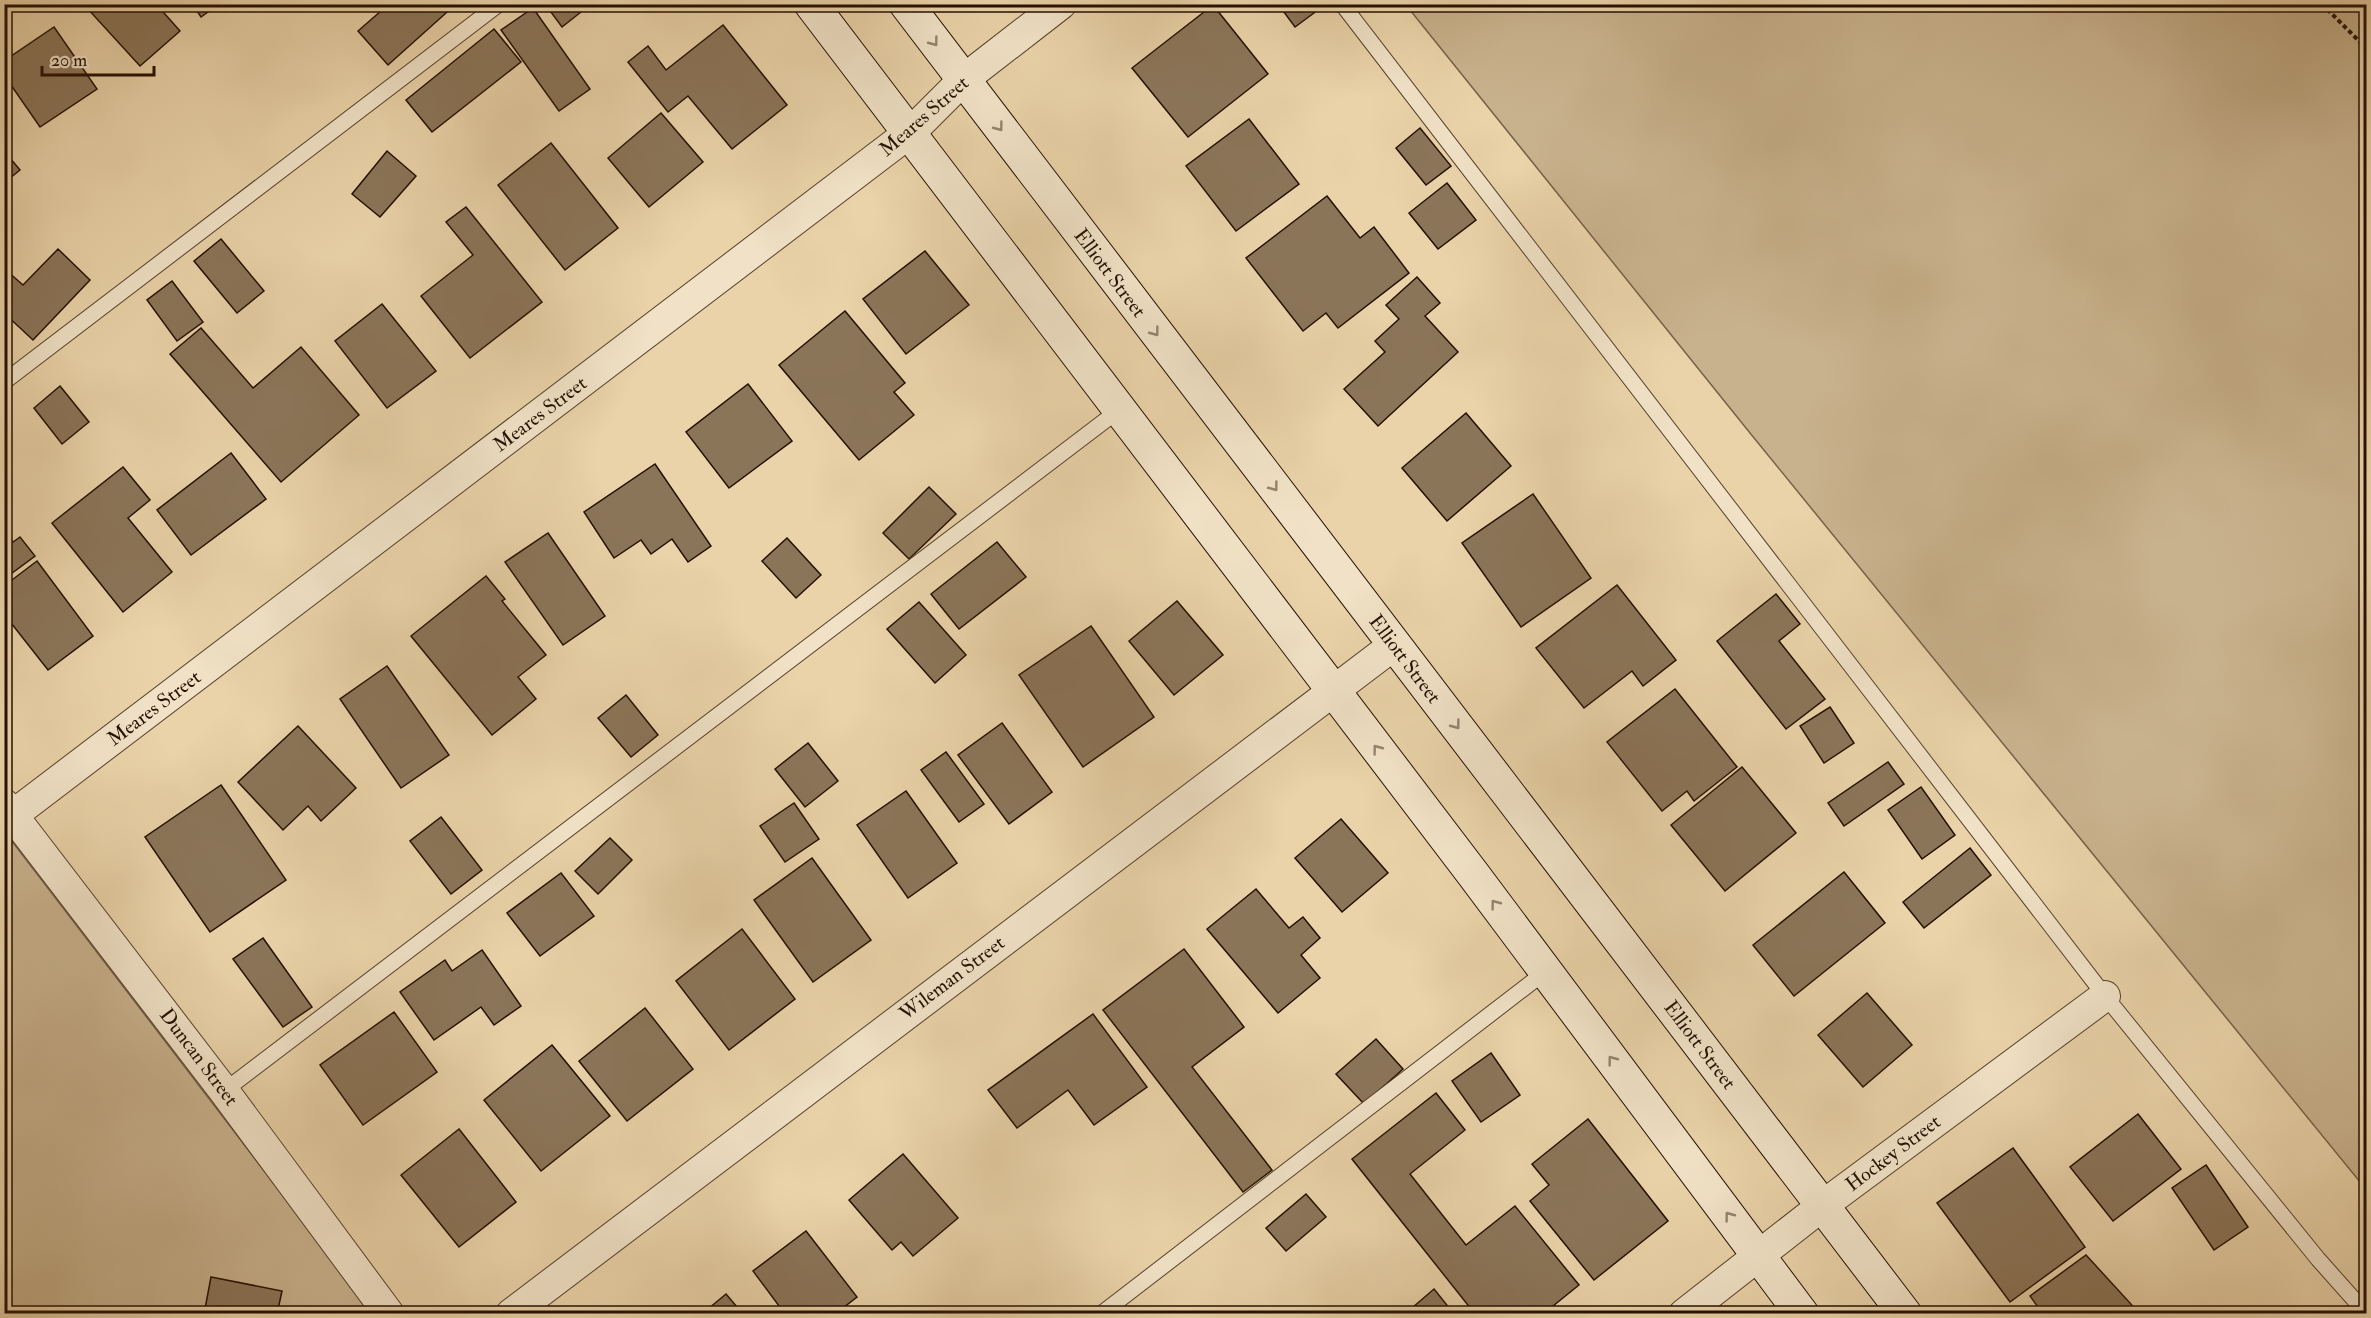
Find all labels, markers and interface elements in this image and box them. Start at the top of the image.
one-way arrow [927,36,938,47]
scale bar [42,39,154,77]
text: 20 m [51,49,87,72]
street label: Meares Street [874,70,974,162]
one-way arrow [991,120,1002,131]
street label: Elliott Street [1068,224,1152,323]
one-way arrow [1148,325,1159,336]
street label: Meares Street [488,370,592,457]
one-way arrow [1266,480,1277,491]
street label: Elliott Street [1363,610,1447,709]
street label: Meares Street [102,664,206,751]
one-way arrow [1448,719,1459,730]
one-way arrow [1373,744,1384,755]
one-way arrow [1491,900,1502,911]
street label: Wileman Street [894,930,1010,1026]
street label: Elliott Street [1658,996,1742,1095]
street label: Duncan Street [154,1003,244,1111]
one-way arrow [1608,1056,1619,1067]
street label: Hockey Street [1840,1109,1946,1197]
one-way arrow [1725,1212,1736,1223]

